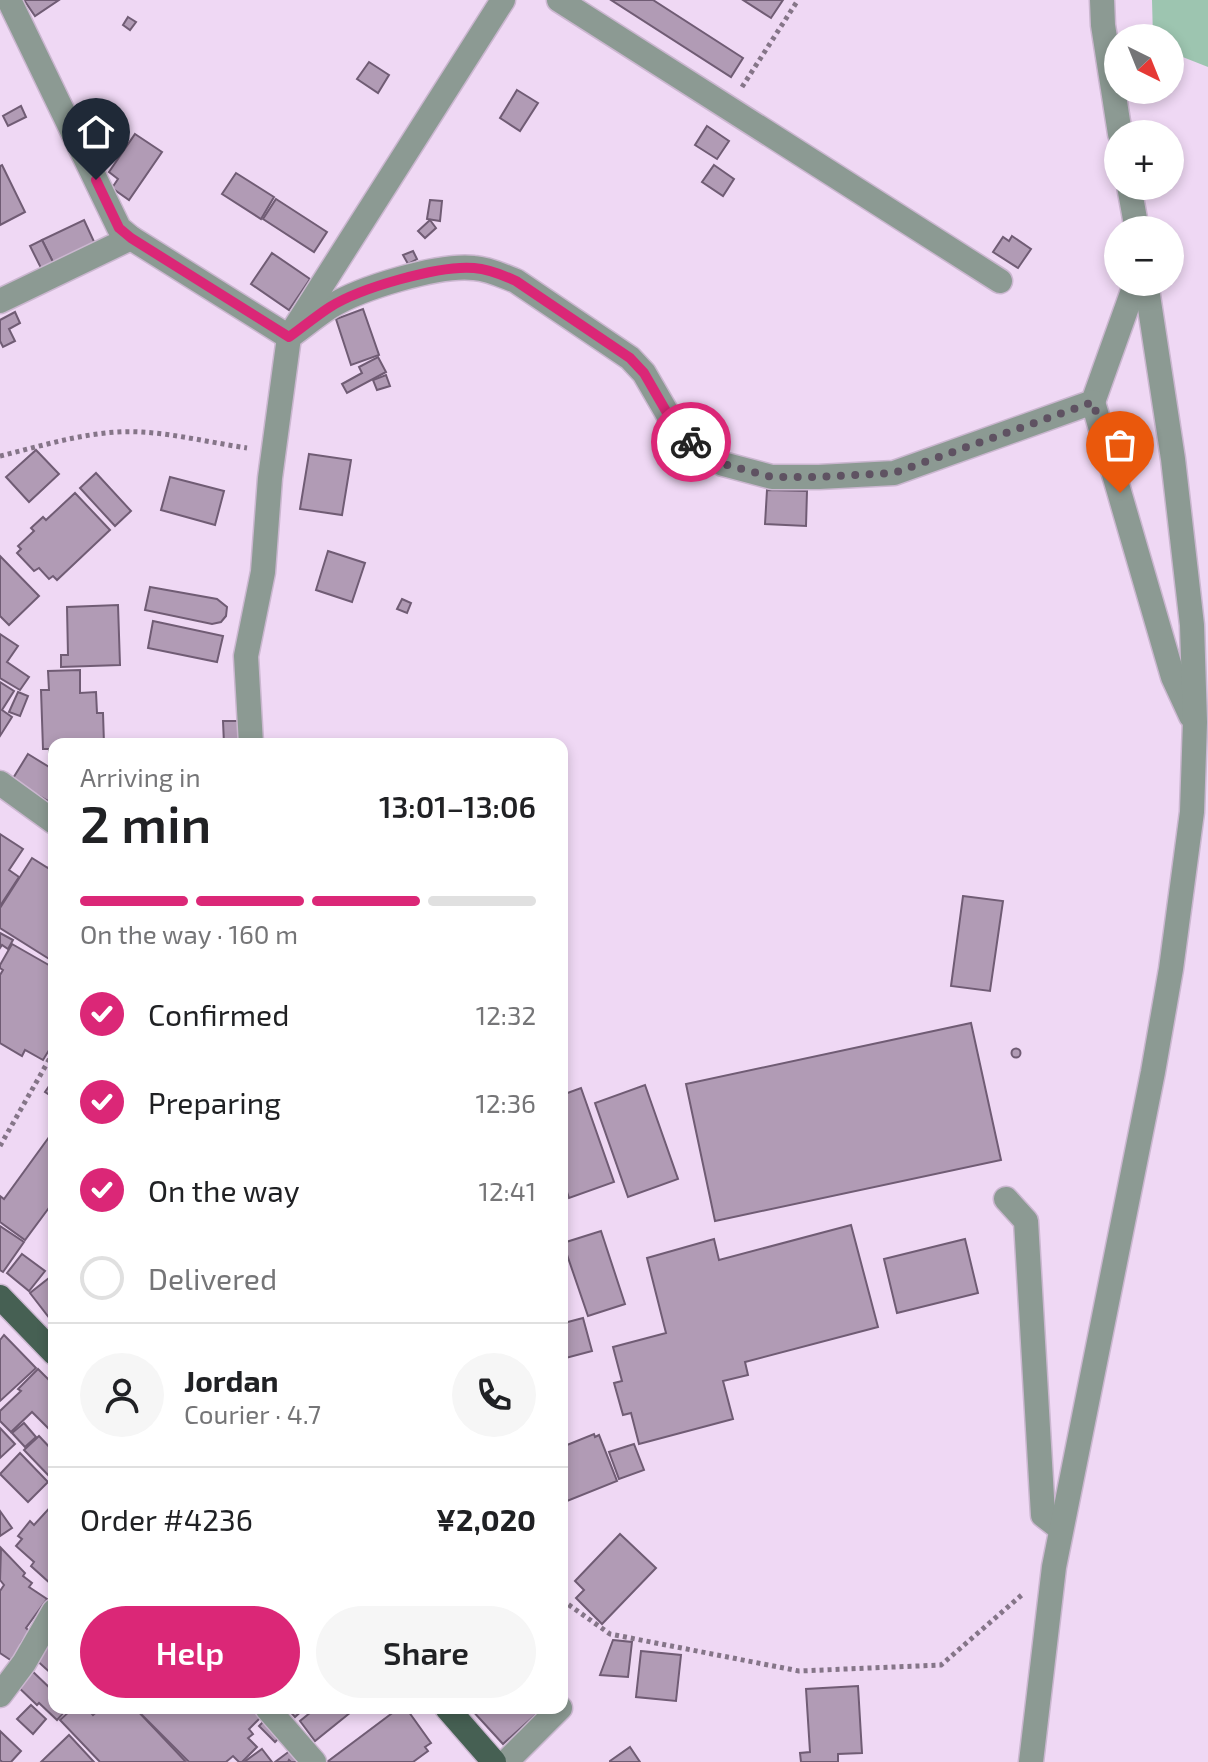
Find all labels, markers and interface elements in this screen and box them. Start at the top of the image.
north arrow [1104,24,1184,104]
map controls [1104,24,1184,296]
pin [62,98,130,180]
icon: home [74,110,118,154]
button: + [1104,120,1184,200]
button: − [1104,216,1184,296]
courier [651,402,731,482]
pin [1086,411,1154,493]
icon: bike [669,420,713,464]
icon: bag [1098,423,1142,467]
text: Arriving in [80,761,201,792]
text: 13:01–13:06 [379,788,536,824]
text: 2 min [80,791,211,853]
text: On the way · 160 m [80,918,298,949]
icon: check [80,992,124,1036]
text: Confirmed [148,996,289,1032]
text: 12:32 [476,999,536,1030]
icon: check [80,1080,124,1124]
text: Preparing [148,1084,281,1120]
text: 12:36 [476,1087,536,1118]
icon: check [80,1168,124,1212]
text: On the way [148,1172,300,1208]
text: 12:41 [479,1175,536,1206]
text: Delivered [148,1260,277,1296]
button: person [80,1353,164,1437]
button: phone [452,1353,536,1437]
text: Jordan [184,1362,279,1398]
text: Courier · 4.7 [184,1398,321,1429]
text: Order #4236 [80,1501,253,1537]
text: ¥2,020 [436,1501,536,1537]
button: Help [80,1606,300,1698]
button: Share [316,1606,536,1698]

